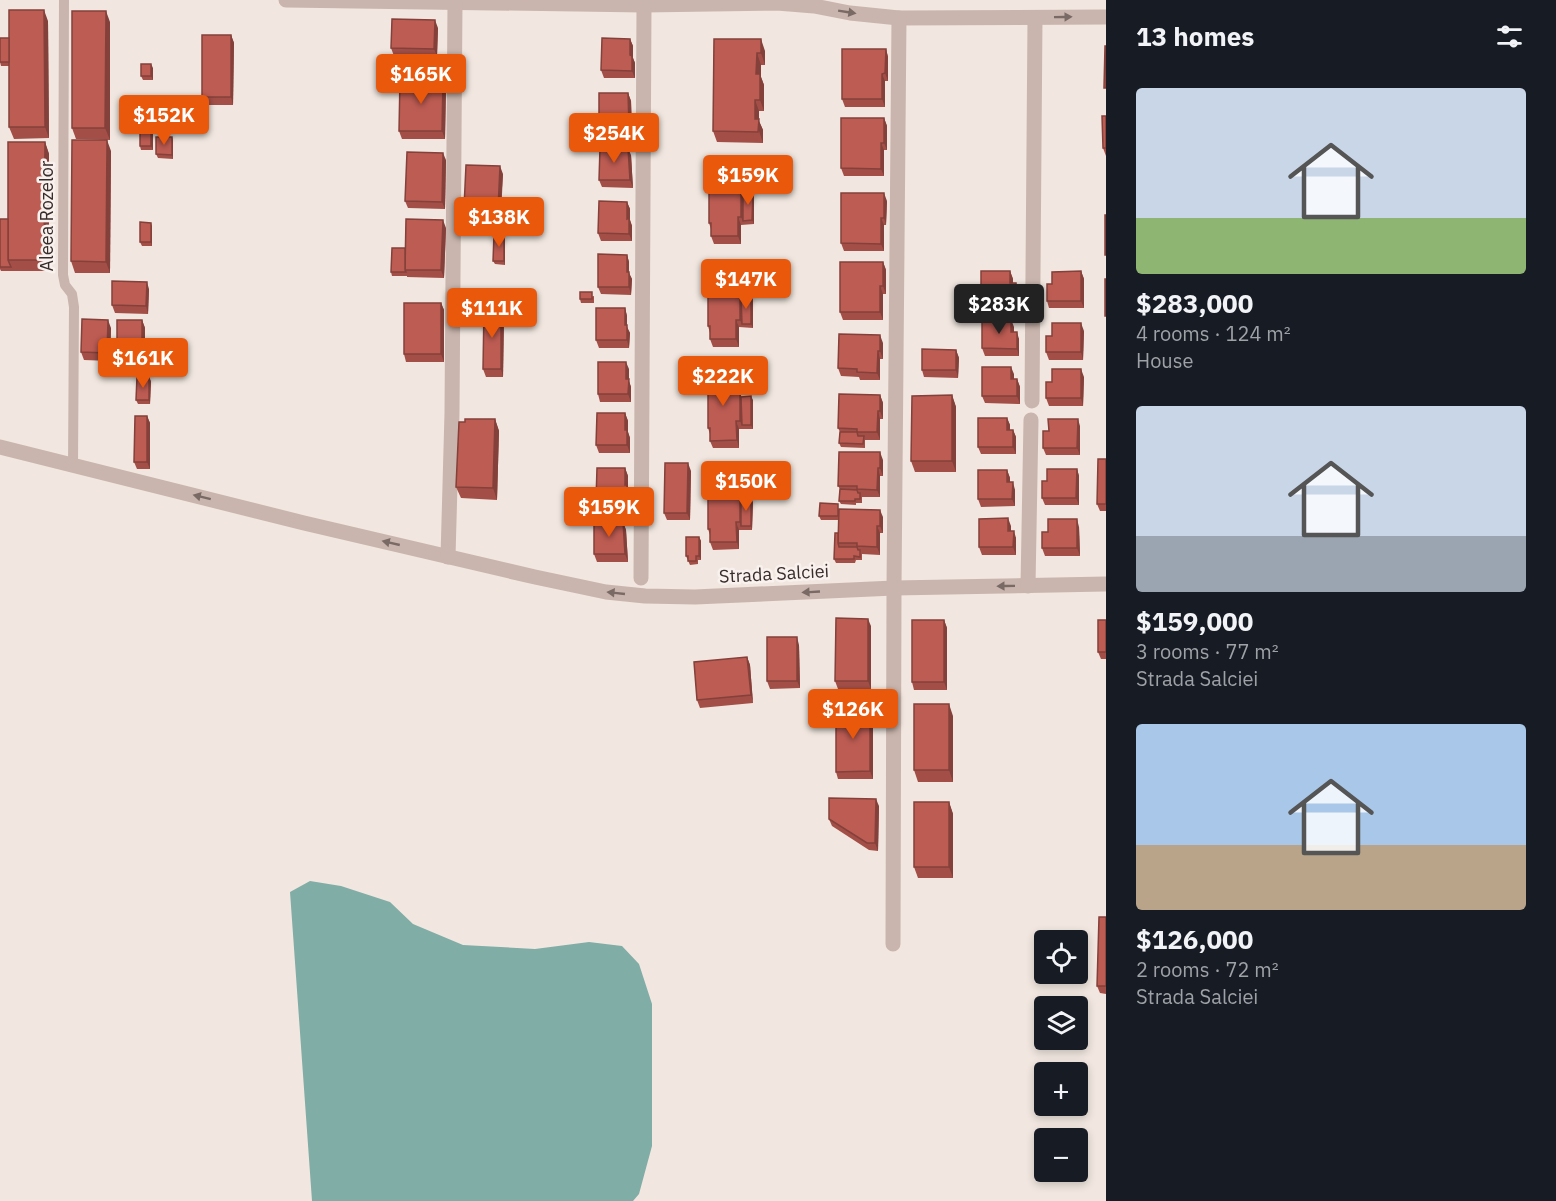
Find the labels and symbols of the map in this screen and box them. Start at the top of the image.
one-way arrow [838,8,857,17]
one-way arrow [1054,12,1073,22]
pin: $165K [379,54,463,105]
pin: $152K [122,95,206,146]
pin: $254K [572,113,656,164]
pin: $159K [706,155,790,206]
street label: Aleea Rozelor [35,160,58,271]
pin: $138K [457,197,541,248]
pin: $147K [704,259,788,310]
pin: $283K [957,284,1041,335]
pin: $111K [450,288,534,339]
pin: $161K [101,338,185,389]
pin: $222K [681,356,765,407]
pin: $150K [704,461,788,512]
pin: $159K [567,487,651,538]
one-way arrow [192,492,211,502]
one-way arrow [382,538,400,548]
street label: Strada Salciei [718,559,830,588]
one-way arrow [996,581,1015,591]
one-way arrow [606,588,625,598]
one-way arrow [801,588,820,597]
pin: $126K [811,689,895,740]

